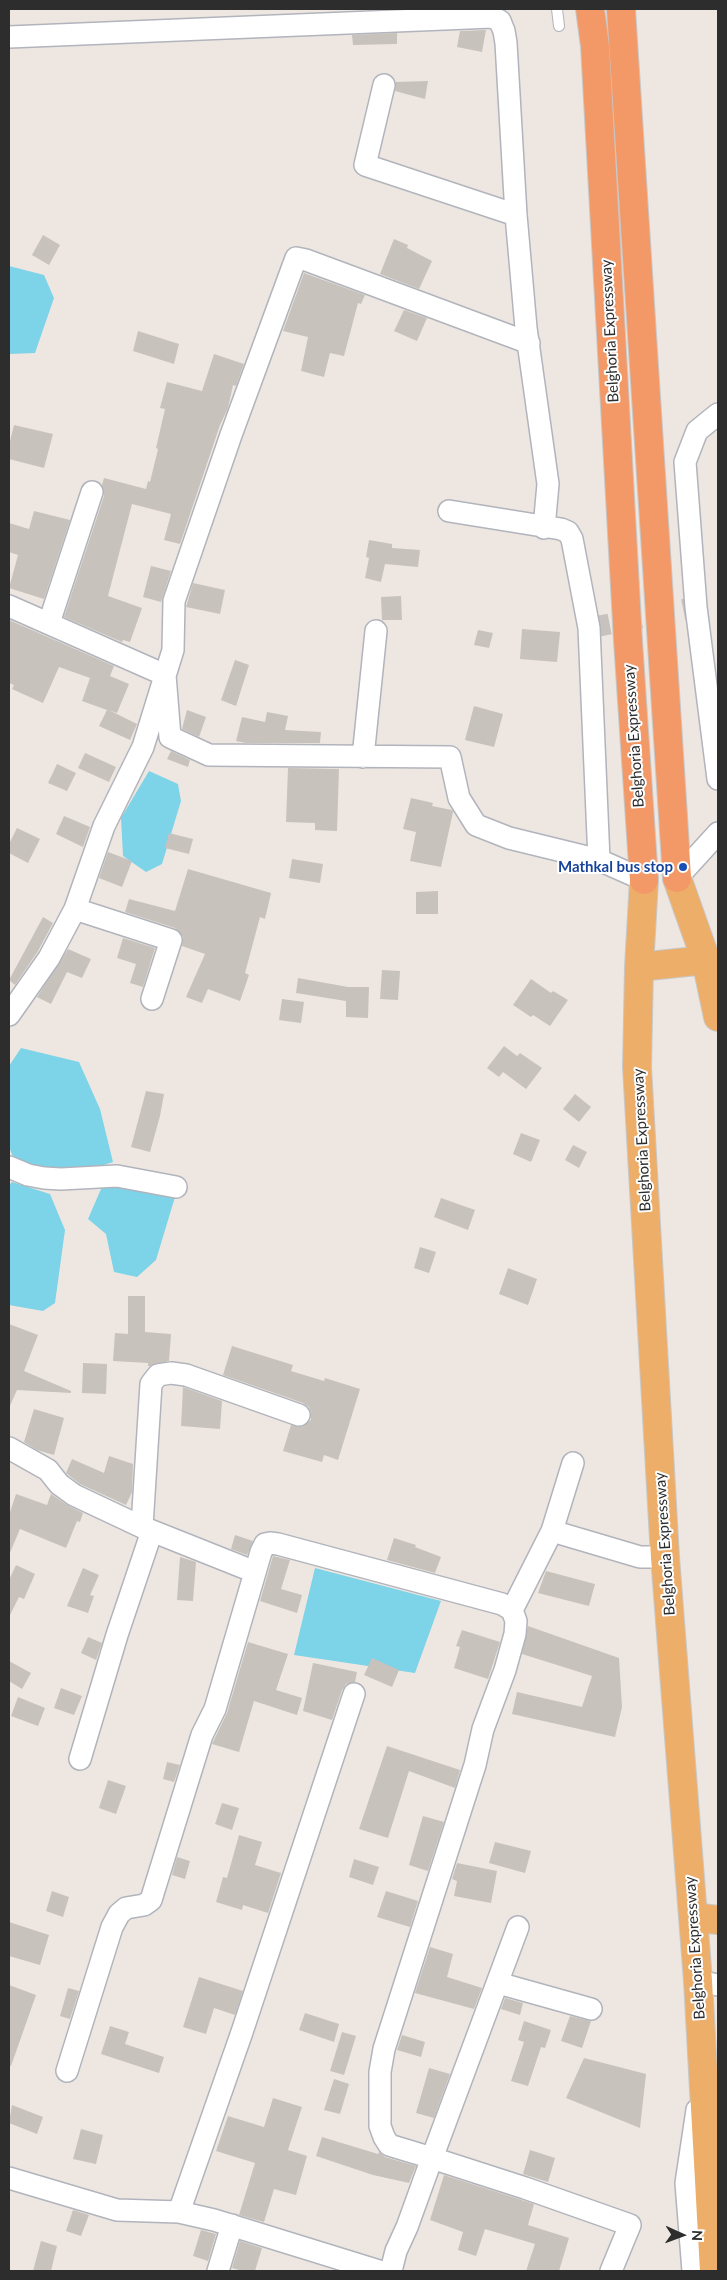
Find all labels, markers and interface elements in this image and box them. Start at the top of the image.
street label: Belghoria Expressway [597,259,623,403]
street label: Belghoria Expressway [620,664,648,808]
place label: Mathkal bus stop [558,858,673,876]
marker: Mathkal bus stop [677,861,689,873]
street label: Belghoria Expressway [629,1068,655,1212]
street label: Belghoria Expressway [651,1472,679,1616]
street label: Belghoria Expressway [681,1876,709,2020]
north arrow [657,2210,707,2260]
text: N [689,2230,706,2241]

